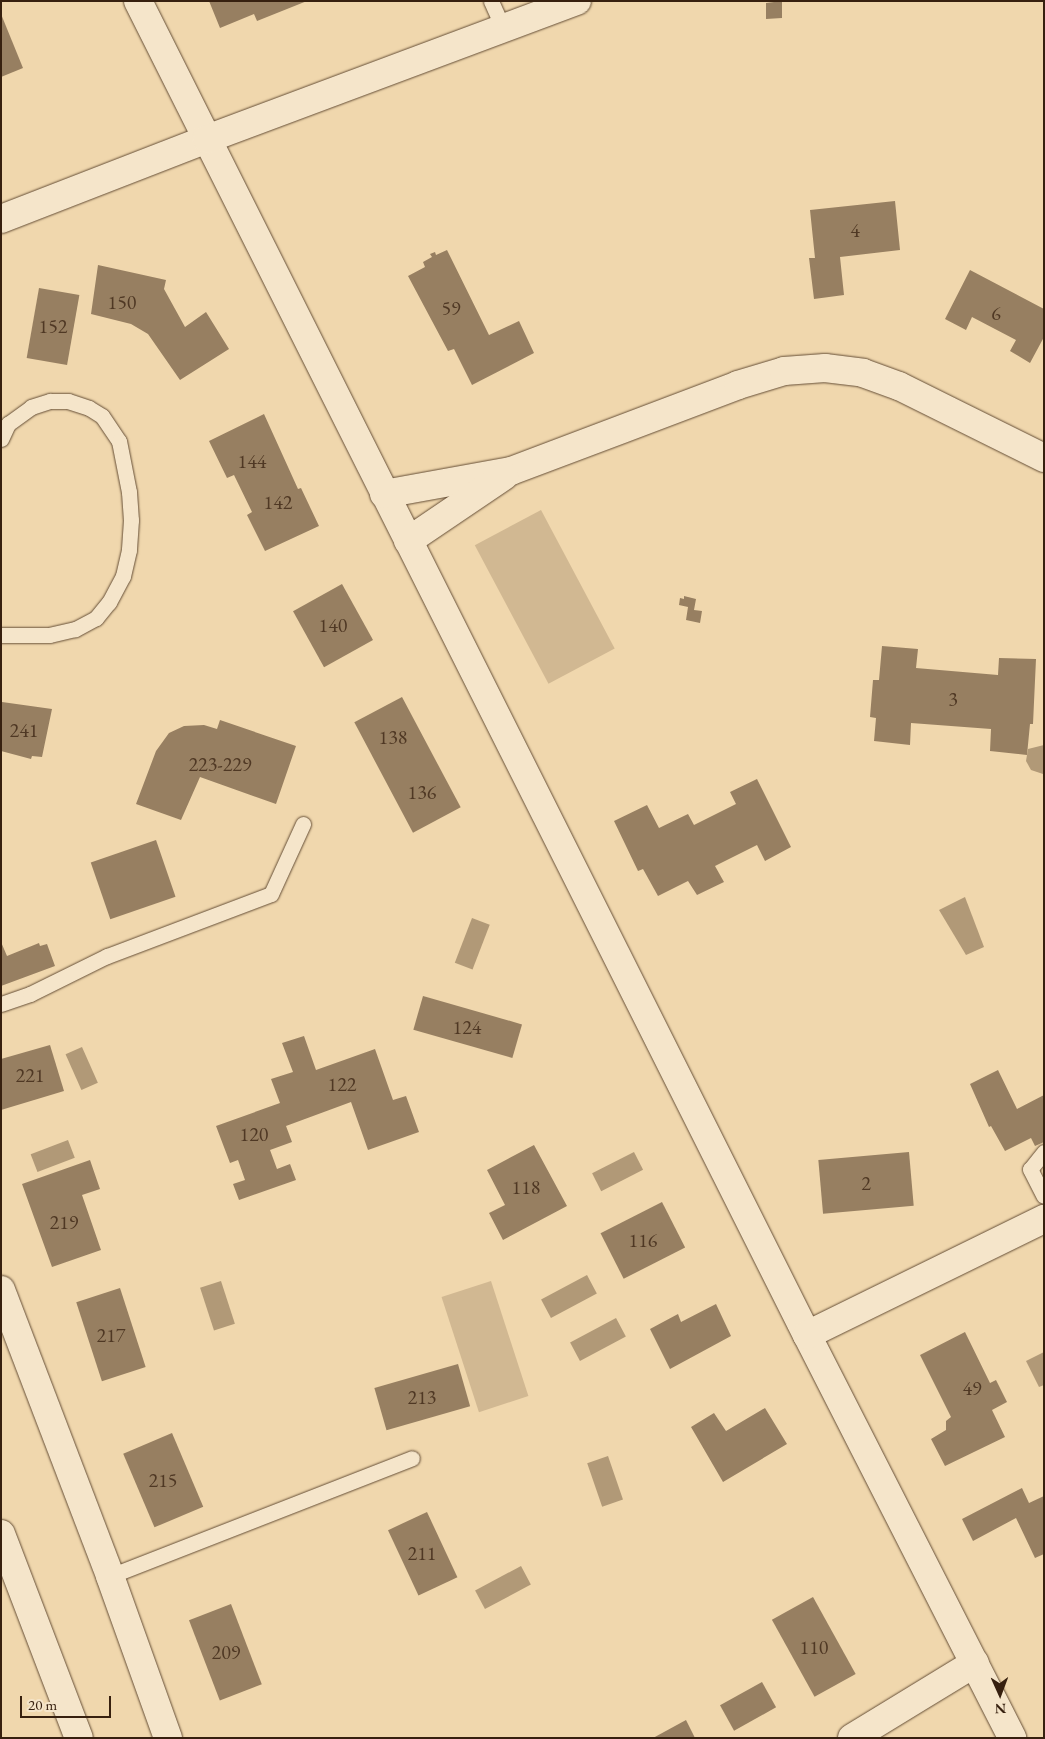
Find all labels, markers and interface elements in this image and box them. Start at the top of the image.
house number: 4 [850,218,860,242]
house number: 150 [108,290,136,314]
house number: 59 [441,296,461,320]
house number: 6 [991,301,1001,325]
house number: 152 [39,314,67,338]
house number: 144 [238,449,266,473]
house number: 142 [264,490,292,514]
house number: 140 [319,613,347,637]
house number: 3 [948,687,958,711]
house number: 241 [10,718,38,742]
house number: 138 [379,725,407,749]
house number: 223-229 [188,752,252,776]
house number: 136 [408,780,436,804]
house number: 124 [453,1015,481,1039]
house number: 221 [16,1063,44,1087]
house number: 122 [328,1072,356,1096]
house number: 120 [240,1122,268,1146]
house number: 2 [861,1171,871,1195]
house number: 118 [512,1175,540,1199]
house number: 219 [50,1210,78,1234]
house number: 116 [629,1228,657,1252]
house number: 217 [97,1323,125,1347]
house number: 49 [962,1376,982,1400]
house number: 213 [408,1385,436,1409]
house number: 215 [149,1468,177,1492]
house number: 211 [408,1541,436,1565]
house number: 110 [800,1635,828,1659]
house number: 209 [212,1640,240,1664]
north arrow [975,1669,1025,1719]
scale bar [22,1686,114,1718]
text: 20 m [28,1695,57,1714]
text: N [995,1700,1007,1718]

